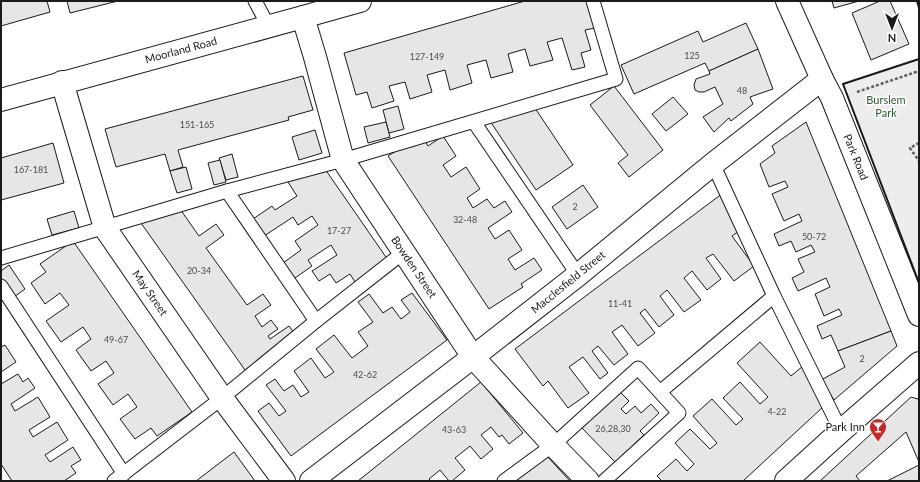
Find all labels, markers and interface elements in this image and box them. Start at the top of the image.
north arrow [872,8,912,48]
text: N [888,32,896,45]
street label: Moorland Road [143,34,218,65]
house number: 125 [684,50,700,61]
house number: 127-149 [410,51,444,62]
house number: 48 [737,85,747,96]
park label: Burslem Park [866,93,906,119]
house number: 151-165 [180,119,214,130]
street label: Park Road [841,132,872,182]
house number: 167-181 [14,164,48,175]
house number: 2 [572,201,578,212]
house number: 32-48 [453,214,477,225]
house number: 17-27 [327,225,351,236]
house number: 50-72 [802,231,826,242]
street label: Bowden Street [389,233,440,300]
street label: Macclesfield Street [528,248,607,316]
house number: 20-34 [187,265,211,276]
street label: May Street [130,267,171,318]
house number: 11-41 [608,298,632,309]
house number: 49-67 [104,334,128,345]
house number: 2 [859,353,865,364]
house number: 42-62 [353,369,377,380]
house number: 4-22 [767,406,787,417]
bar icon: Park Inn [868,417,888,442]
place label: Park Inn [825,420,865,433]
house number: 26,28,30 [595,423,631,434]
house number: 43-63 [442,424,466,435]

